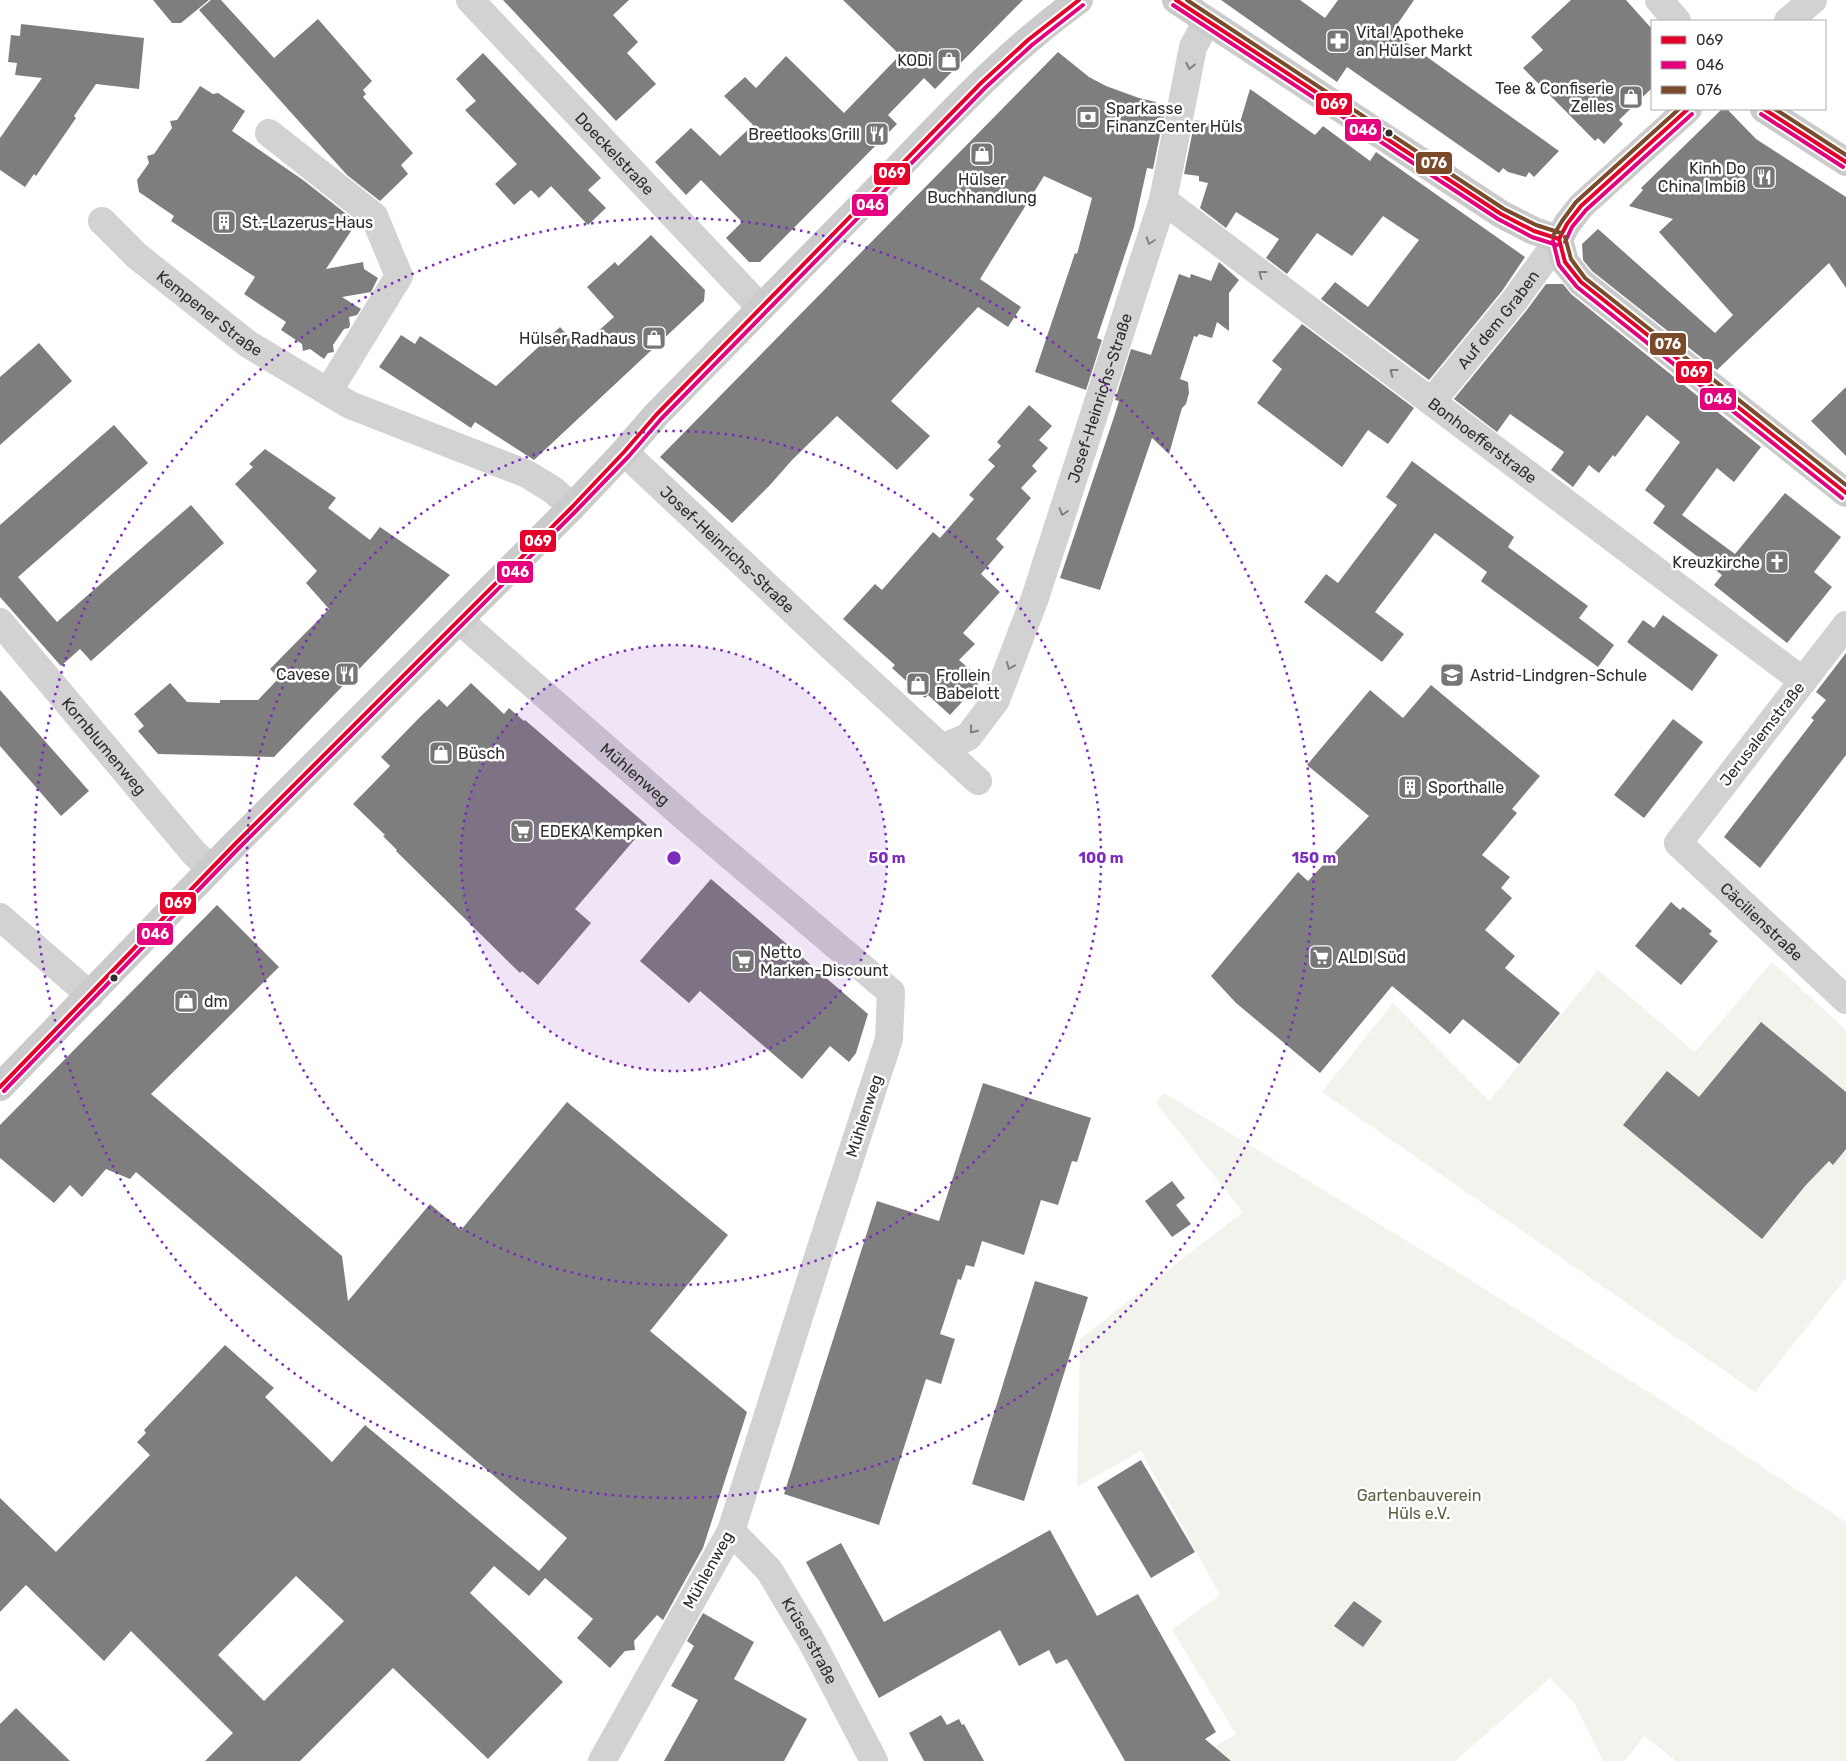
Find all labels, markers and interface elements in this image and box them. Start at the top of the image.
legend [1651,20,1826,110]
place label: Vital Apotheke an Hülser Markt [1356,23,1472,60]
pharmacy icon: Vital Apotheke an Hülser Markt [1325,28,1351,54]
text: 069 [1696,31,1724,49]
shop icon: KODi [936,47,962,73]
place label: KODi [897,51,932,70]
text: 046 [1696,56,1724,74]
one-way arrow [1185,61,1195,70]
place label: Tee & Confiserie Zelles [1495,79,1614,116]
text: 076 [1696,81,1722,99]
shop icon: Tee & Confiserie Zelles [1618,84,1644,110]
line badge: 069 [1315,92,1353,116]
text: 069 [1320,96,1348,113]
place label: Sparkasse FinanzCenter Hüls [1106,99,1243,136]
bank icon: Sparkasse FinanzCenter Hüls [1075,104,1101,130]
street label: Doeckelstraße [571,108,658,199]
line badge: 046 [1344,118,1382,142]
restaurant icon: Breetlooks Grill [864,121,890,147]
text: 046 [1349,122,1377,139]
place label: Breetlooks Grill [748,125,860,144]
unlabelled marker [1384,128,1394,138]
shop icon: Hülser Buchhandlung [969,141,995,167]
line badge: 076 [1415,151,1453,175]
text: 076 [1421,155,1447,172]
place label: Kinh Do China Imbiß [1658,159,1746,196]
line badge: 069 [873,162,911,186]
restaurant icon: Kinh Do China Imbiß [1751,164,1777,190]
text: 069 [878,165,906,182]
place label: Hülser Buchhandlung [927,170,1037,207]
line badge: 046 [851,193,889,217]
text: 046 [856,197,884,214]
building icon: St.-Lazerus-Haus [211,209,237,235]
place label: St.-Lazerus-Haus [242,213,373,232]
one-way arrow [1146,236,1156,245]
street label: Kempener Straße [153,266,266,360]
street label: Auf dem Graben [1453,266,1543,372]
one-way arrow [1259,272,1268,280]
street label: Josef-Heinrichs-Straße [1063,311,1136,485]
shop icon: Hülser Radhaus [641,325,667,351]
place label: Hülser Radhaus [519,329,636,348]
line badge: 076 [1649,332,1687,356]
text: 076 [1655,336,1681,353]
line badge: 069 [1675,360,1713,384]
text: 069 [1680,364,1708,381]
one-way arrow [1390,369,1399,377]
line badge: 046 [1699,387,1737,411]
text: 046 [1704,391,1732,408]
street label: Bonhoefferstraße [1425,393,1541,487]
street label: Josef-Heinrichs-Straße [656,482,799,617]
one-way arrow [1059,508,1069,516]
line badge: 069 [519,529,557,553]
text: 069 [524,533,552,550]
church icon: Kreuzkirche [1764,549,1790,575]
place label: Kreuzkirche [1672,553,1760,572]
line badge: 046 [496,560,534,584]
text: 046 [501,564,529,581]
restaurant icon: Cavese [334,661,360,687]
one-way arrow [1006,661,1016,670]
school or university icon: Astrid-Lindgren-Schule [1439,662,1465,688]
place label: Cavese [276,665,330,684]
place label: Frollein Babelott [936,666,1000,703]
place label: Astrid-Lindgren-Schule [1470,666,1647,685]
shop icon: Frollein Babelott [905,671,931,697]
street label: Jerusalemstraße [1716,678,1808,790]
street label: Kornblumenweg [58,694,150,799]
one-way arrow [971,724,979,733]
street label: Mühlenweg [597,739,674,809]
shop icon: Büsch [428,740,454,766]
place label: Büsch [458,744,505,763]
building icon: Sporthalle [1397,774,1423,800]
place label: Sporthalle [1428,778,1504,797]
supermarket icon: EDEKA Kempken [509,818,535,844]
place label: EDEKA Kempken [540,822,663,841]
centre of rings [665,849,683,867]
text: 50 m [869,849,905,867]
text: 100 m [1079,849,1123,867]
text: 150 m [1292,849,1336,867]
street label: Cäcilienstraße [1717,878,1807,965]
line badge: 069 [159,891,197,915]
text: 069 [164,895,192,912]
line badge: 046 [136,922,174,946]
text: 046 [141,926,169,943]
place label: Netto Marken-Discount [760,943,888,980]
supermarket icon: ALDI Süd [1308,944,1334,970]
supermarket icon: Netto Marken-Discount [730,948,756,974]
place label: ALDI Süd [1338,948,1406,967]
unlabelled marker [109,973,119,983]
shop icon: dm [173,988,199,1014]
place label: dm [204,992,228,1011]
street label: Mühlenweg [842,1072,886,1160]
park label: Gartenbauverein Hüls e.V. [1357,1486,1481,1523]
street label: Mühlenweg [679,1528,737,1612]
street label: Krüserstraße [778,1594,842,1687]

